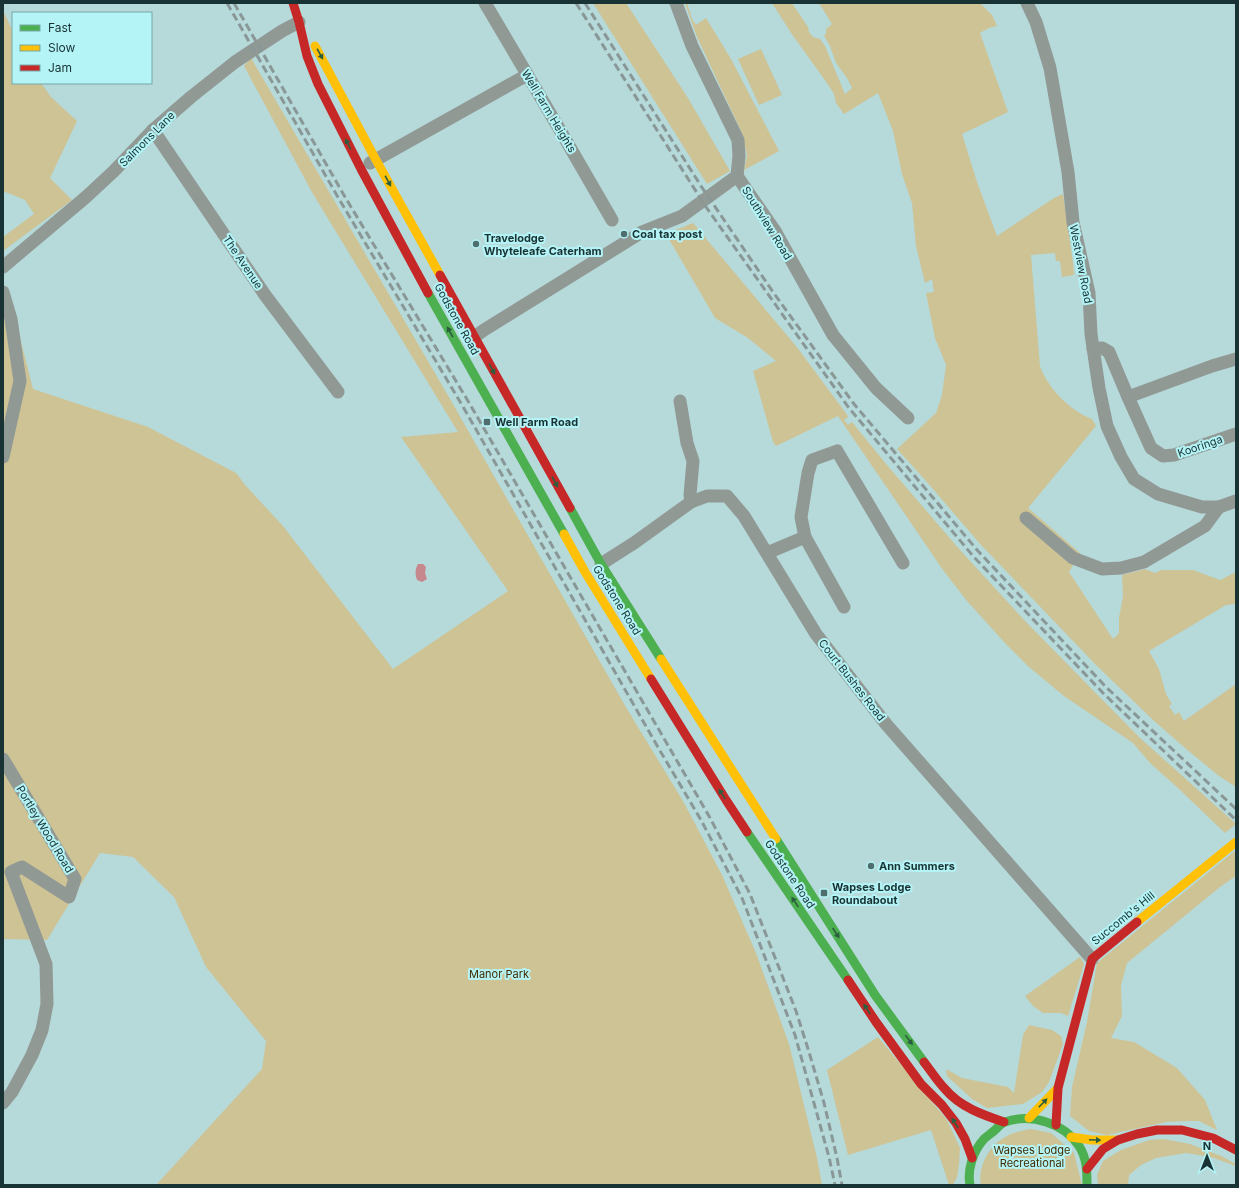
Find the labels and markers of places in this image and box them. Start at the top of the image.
place label: Coal tax post [632,227,702,241]
marker: Coal tax post [619,229,629,239]
place label: Travelodge Whyteleafe Caterham [484,231,602,258]
marker: Travelodge Whyteleafe Caterham [471,239,481,249]
place label: Well Farm Road [495,415,578,429]
marker: Well Farm Road [482,417,492,427]
place label: Ann Summers [879,859,955,873]
marker: Ann Summers [866,861,876,871]
place label: Wapses Lodge Roundabout [832,880,911,907]
marker: Wapses Lodge Roundabout [819,888,829,898]

